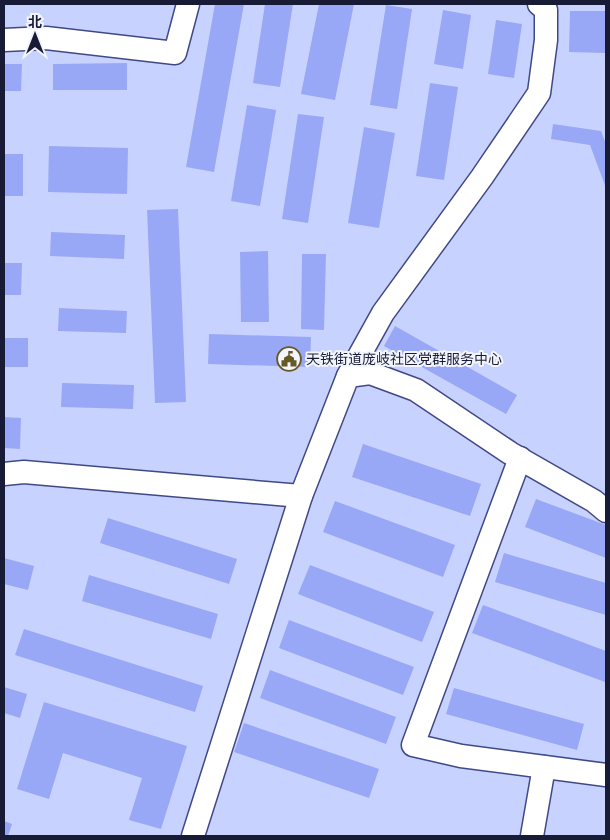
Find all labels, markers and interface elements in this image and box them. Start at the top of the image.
north arrow [10,10,60,60]
text: 北 [28,11,42,31]
public building icon: 天铁街道庞岐社区党群服务中心 [276,346,302,372]
place label: 天铁街道庞岐社区党群服务中心 [306,348,502,368]

